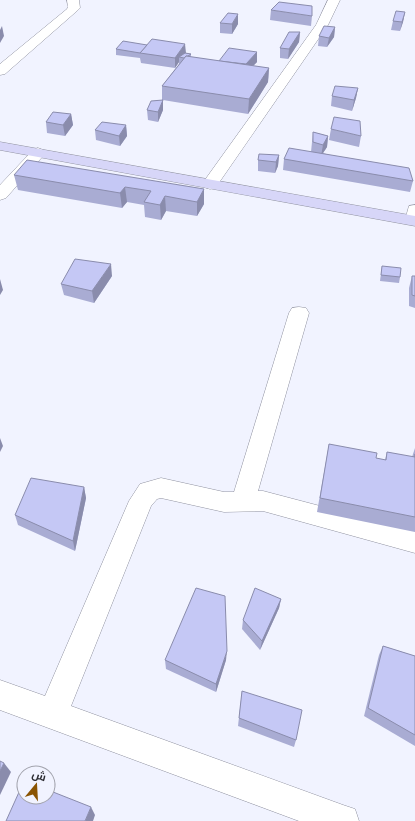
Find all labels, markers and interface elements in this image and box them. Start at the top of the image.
north arrow [16,765,56,805]
text: ش [30,765,49,784]

